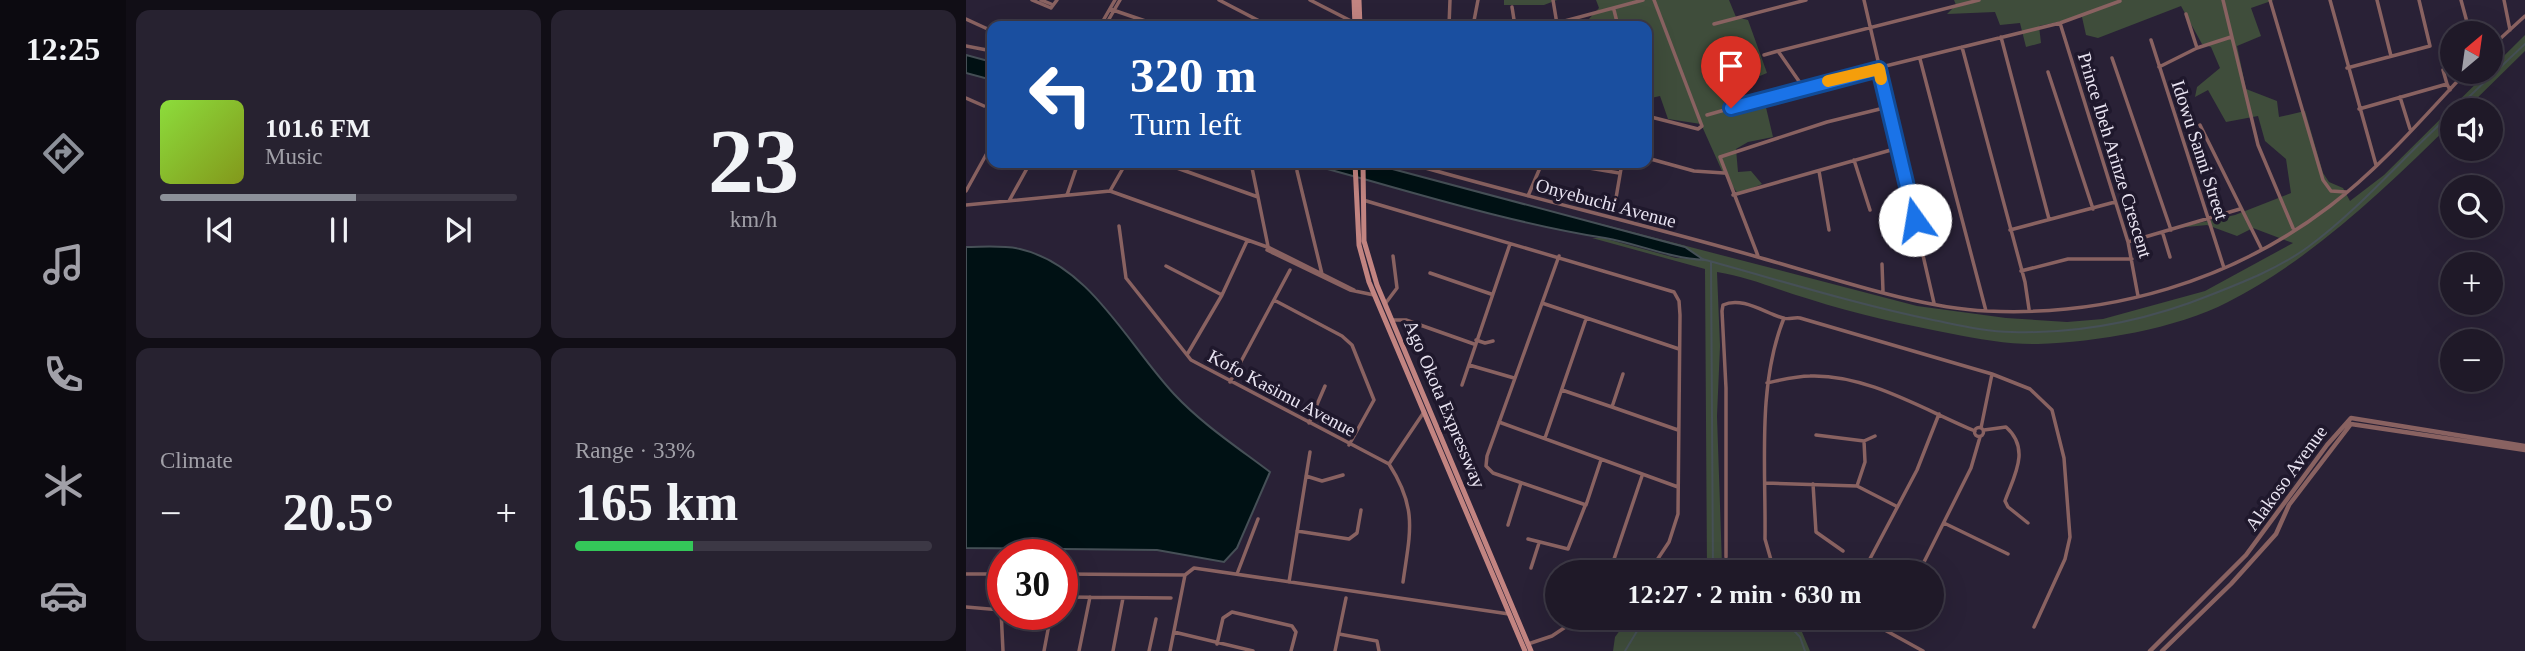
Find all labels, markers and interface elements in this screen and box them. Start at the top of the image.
north arrow [2440,21,2502,84]
map controls [2440,21,2503,392]
text: 12:25 [26,31,100,67]
pin [1701,36,1761,108]
icon: arrive [1712,47,1750,85]
text: 320 m [1130,48,1257,103]
icon: left [1015,49,1106,140]
street label: Prince Ibeh Arinze Crescent [2074,50,2156,261]
street label: Idowu Sanni Street [2168,77,2233,223]
button: sound [2440,98,2503,161]
text: Turn left [1130,106,1242,142]
text: 23 [708,111,799,212]
text: 101.6 FM [265,114,370,143]
icon: directions [39,129,88,178]
text: Music [265,144,323,169]
street label: Onyebuchi Avenue [1533,174,1679,232]
button: search [2440,175,2503,238]
position arrow [1878,183,1952,257]
text: km/h [730,207,777,232]
icon: previous [201,211,239,249]
icon: pause [320,211,358,249]
icon: next [439,211,477,249]
icon: music [39,240,88,289]
button: + [2440,252,2503,315]
street label: Ago Okota Expressway [1400,317,1490,492]
button: − [2440,329,2503,392]
street label: Kofo Kasimu Avenue [1205,345,1359,441]
icon: phone [39,350,88,399]
street label: Alakoso Avenue [2241,421,2331,535]
text: Range · 33% [575,438,695,463]
text: Climate [160,448,233,473]
icon: climate [39,461,88,510]
text: 165 km [575,474,738,531]
text: 20.5° [283,484,394,541]
text: − [160,492,181,534]
text: + [496,492,517,534]
speed limit sign: 30 [987,539,1078,630]
icon: car [39,571,88,620]
text: 12:27 · 2 min · 630 m [1628,580,1862,609]

